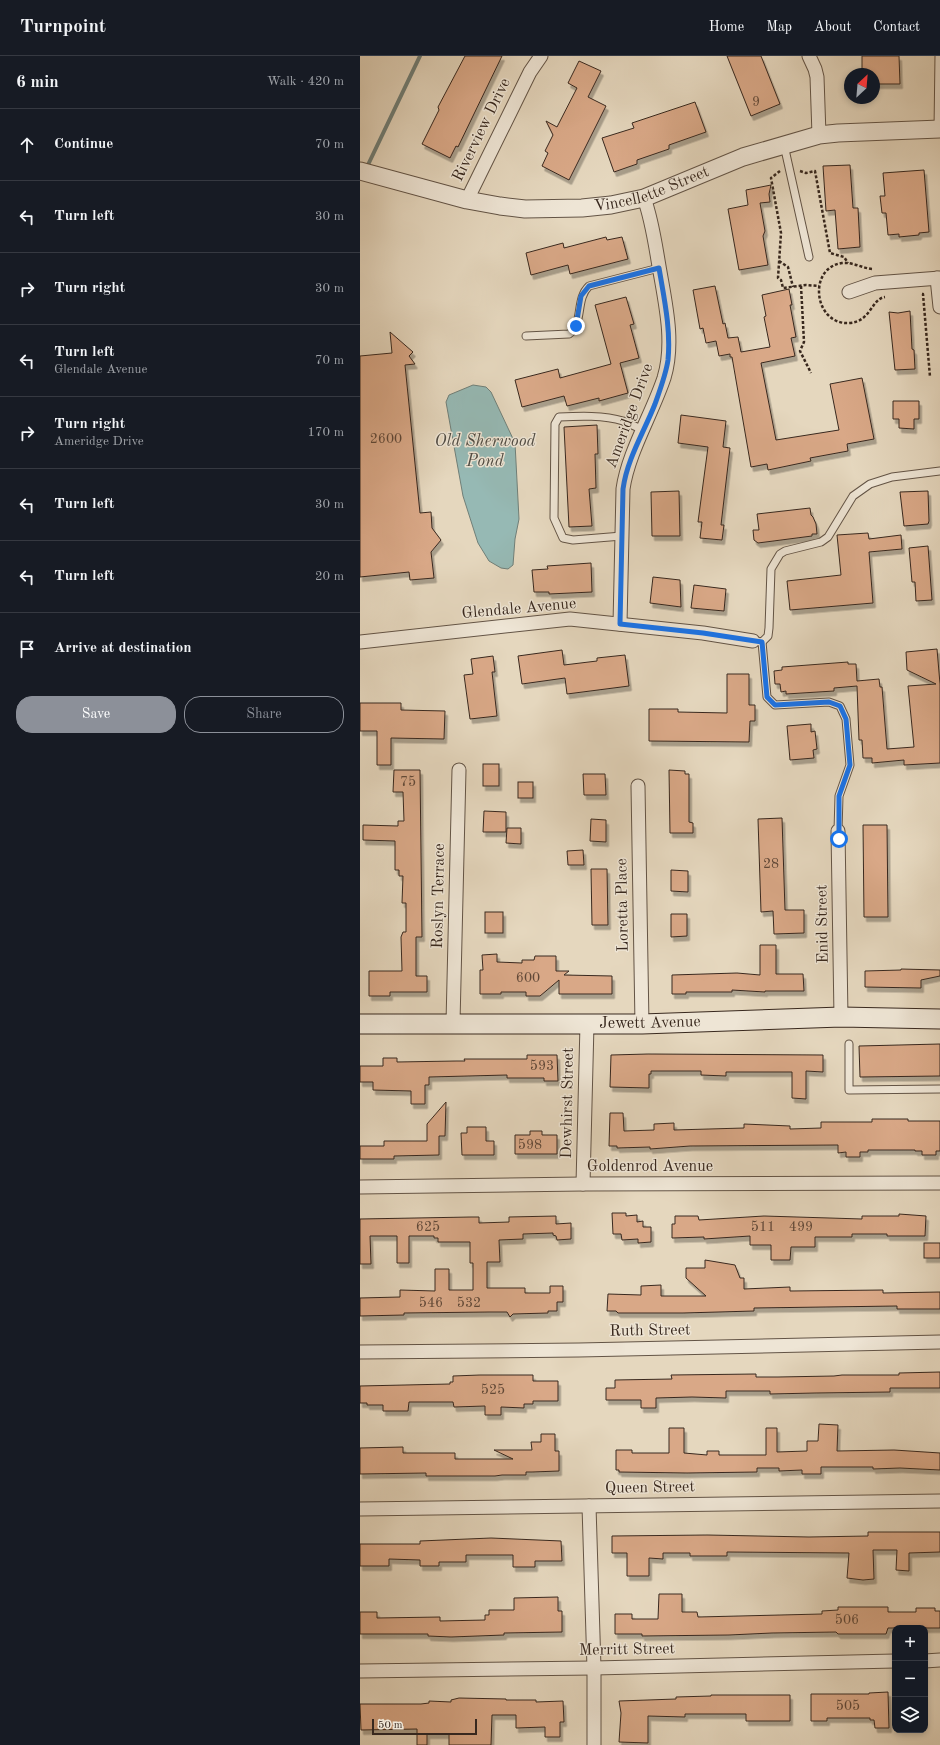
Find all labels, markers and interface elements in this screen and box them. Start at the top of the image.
text: Turnpoint [20,18,106,37]
text: Home [709,20,744,34]
text: Map [766,20,792,34]
text: About [814,20,851,34]
text: Contact [873,20,920,34]
north arrow [844,68,880,104]
text: 6 min [16,74,59,91]
text: Walk · 420 m [267,75,344,88]
street label: Riverview Drive [450,76,514,184]
house number: 9 [752,95,760,109]
icon: ahead [16,134,38,156]
text: Continue [54,137,113,152]
text: 70 m [315,138,344,151]
street label: Vincellette Street [593,164,712,215]
icon: left [16,206,38,228]
text: Turn left [54,209,114,224]
text: 30 m [315,210,344,223]
icon: right [16,278,38,300]
text: Turn right [54,281,125,296]
text: 30 m [315,282,344,295]
route end [567,317,585,335]
text: Turn left [54,345,114,360]
icon: left [16,350,38,372]
text: 70 m [315,354,344,367]
street label: Ameridge Drive [604,361,656,471]
text: Glendale Avenue [54,363,148,376]
text: Turn right [54,417,125,432]
icon: right [16,422,38,444]
text: 170 m [307,426,344,439]
house number: 2600 [370,432,402,446]
water label: Old Sherwood Pond [434,433,537,470]
text: Ameridge Drive [54,435,144,448]
icon: left [16,494,38,516]
text: Turn left [54,497,114,512]
text: 30 m [315,498,344,511]
icon: left [16,566,38,588]
text: Turn left [54,569,114,584]
text: 20 m [315,570,344,583]
street label: Glendale Avenue [461,596,577,622]
icon: arrive [16,638,38,660]
text: Arrive at destination [54,641,192,656]
button: Save [16,696,176,733]
button: Share [184,696,344,733]
house number: 75 [400,775,416,789]
route start [830,830,848,848]
street label: Roslyn Terrace [430,843,448,949]
house number: 28 [763,857,779,871]
street label: Loretta Place [614,858,632,952]
street label: Enid Street [814,884,832,964]
house number: 600 [516,971,540,985]
street label: Jewett Avenue [599,1014,701,1032]
street label: Dewhirst Street [559,1047,577,1159]
house number: 593 [530,1059,554,1073]
house number: 598 [518,1138,542,1152]
street label: Goldenrod Avenue [587,1159,713,1175]
house number: 625 [416,1220,440,1234]
house number: 511 [751,1220,775,1234]
house number: 499 [789,1220,813,1234]
house number: 546 [419,1296,443,1310]
house number: 532 [457,1296,481,1310]
street label: Ruth Street [609,1322,691,1340]
house number: 525 [481,1383,505,1397]
street label: Queen Street [605,1479,696,1497]
house number: 506 [835,1613,859,1627]
map controls [892,1625,928,1733]
button: + [892,1625,928,1661]
street label: Merritt Street [579,1641,676,1659]
button: − [892,1661,928,1697]
button: layers [892,1697,928,1733]
house number: 505 [836,1699,860,1713]
scale bar [372,1717,477,1736]
text: 50 m [378,1720,403,1731]

